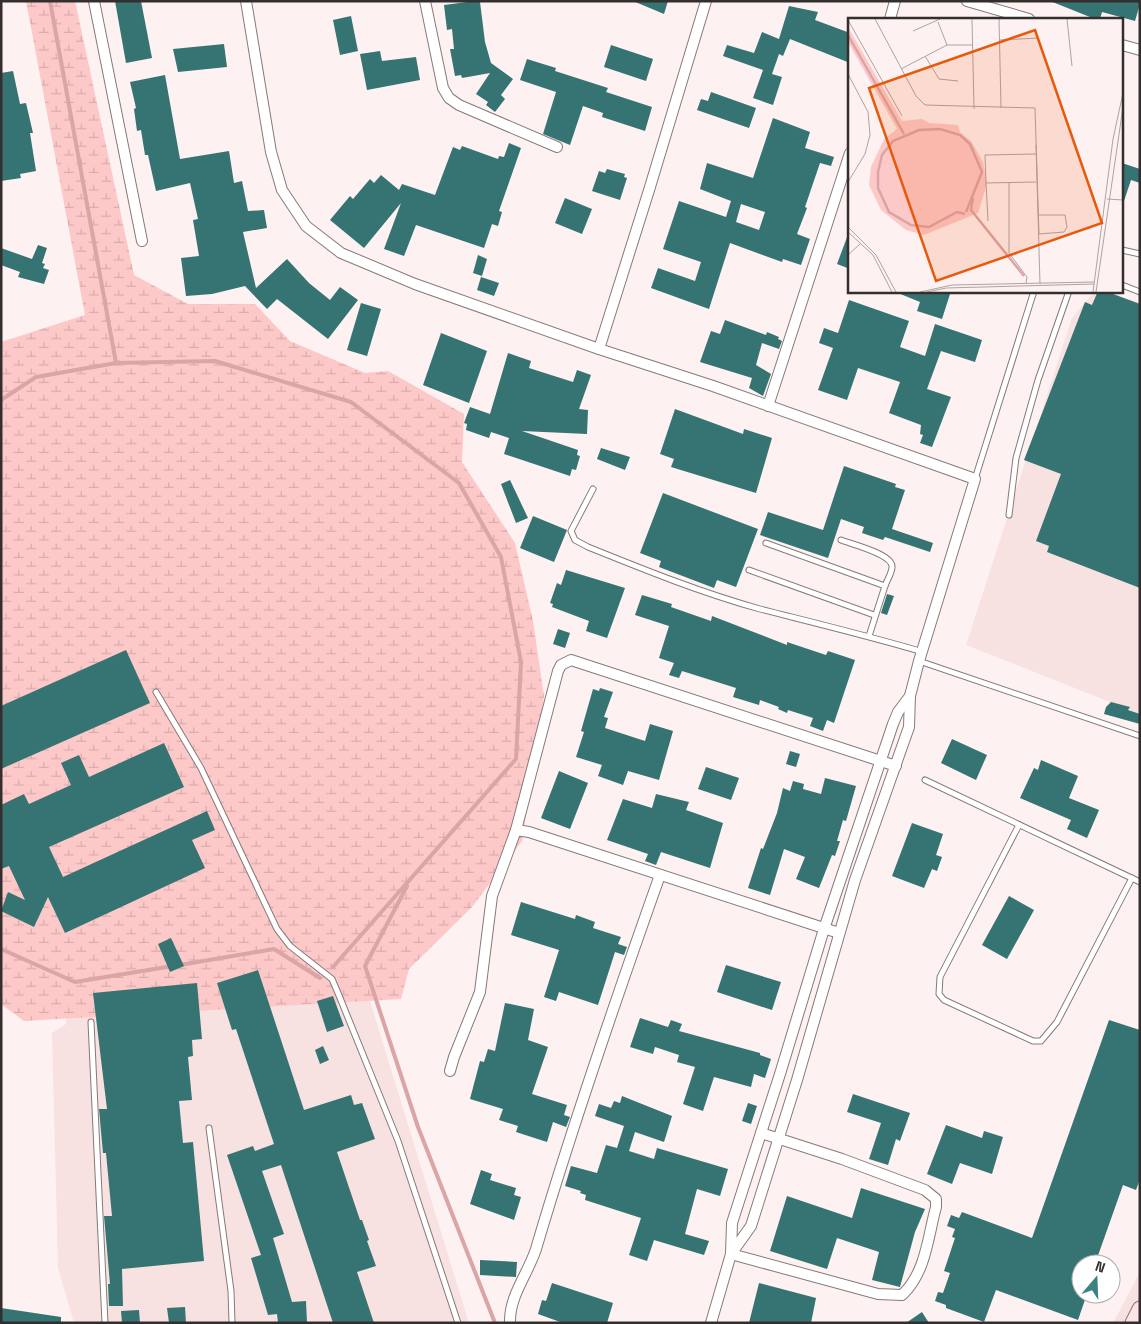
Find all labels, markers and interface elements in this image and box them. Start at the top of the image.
inset map [848,18,1124,292]
north arrow [1071,1254,1121,1304]
text: N [1093,1257,1108,1277]

